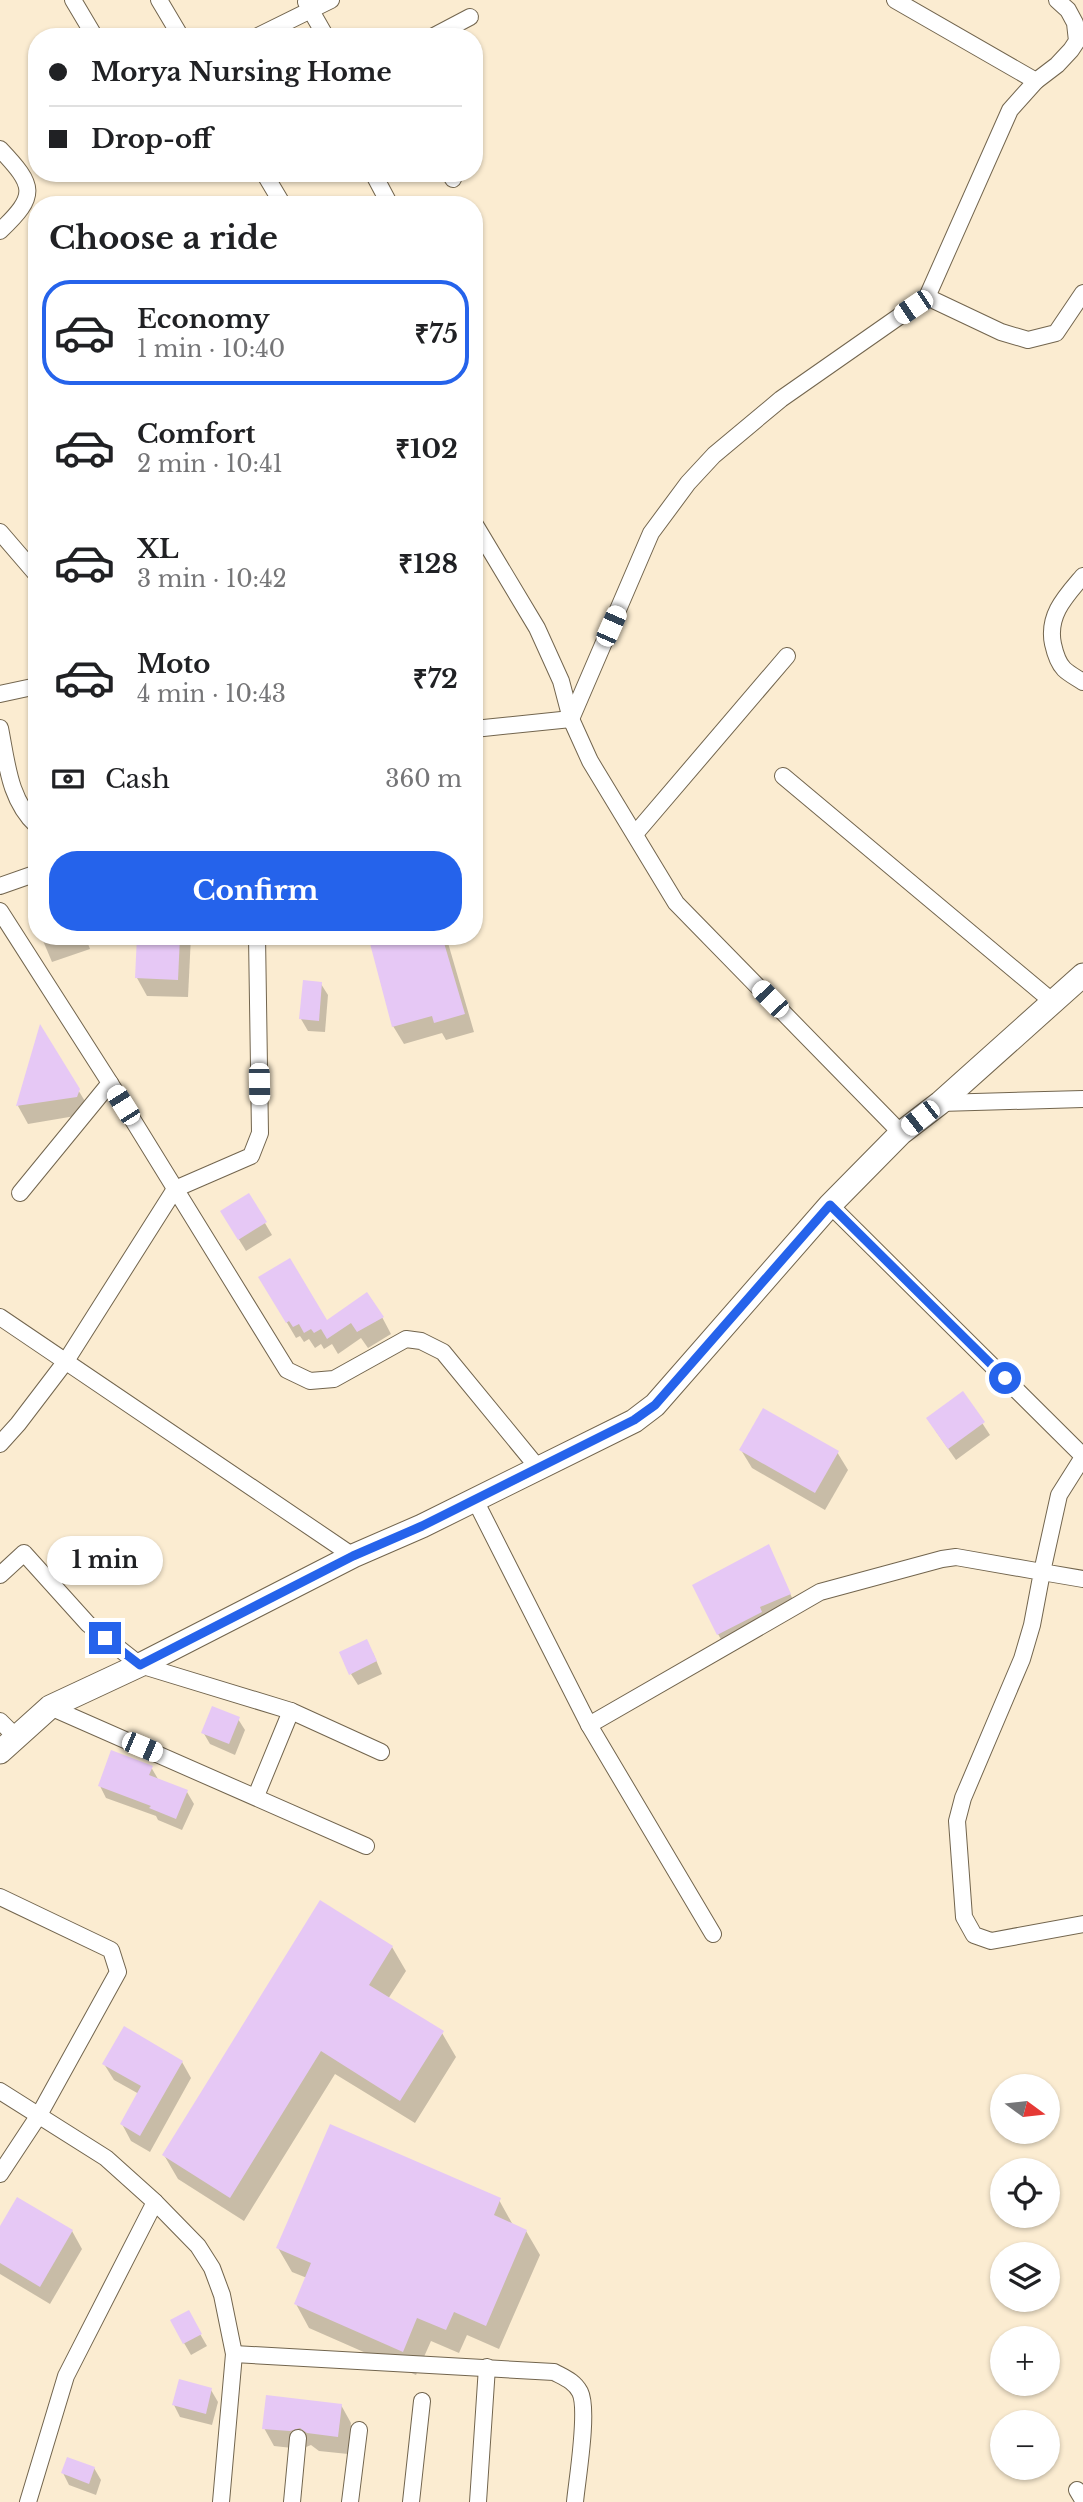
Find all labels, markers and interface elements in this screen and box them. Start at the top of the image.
text: Morya Nursing Home [91,56,392,88]
text: Drop-off [91,123,212,155]
text: Choose a ride [49,218,278,258]
car [890,287,937,327]
icon: car [53,301,116,364]
text: Economy [137,303,270,335]
text: ₹75 [415,318,458,350]
text: 1 min · 10:40 [137,335,285,363]
icon: car [53,416,116,479]
text: Comfort [137,418,255,450]
text: ₹102 [395,433,458,465]
text: 2 min · 10:41 [137,450,283,478]
icon: car [53,531,116,594]
text: XL [137,533,179,565]
text: ₹128 [398,548,458,580]
text: 3 min · 10:42 [137,565,287,593]
car [593,603,630,649]
icon: car [53,646,116,709]
text: Moto [137,648,210,680]
text: ₹72 [413,663,458,695]
text: 4 min · 10:43 [137,680,286,708]
icon: cash [49,760,87,798]
text: Cash [105,763,170,795]
text: 360 m [385,765,462,793]
button: Confirm [49,851,462,931]
car [748,977,793,1021]
car [249,1063,270,1105]
car [103,1082,144,1128]
car [897,1097,944,1139]
route start [989,1362,1021,1394]
callout: 1 min [47,1536,163,1586]
text: 1 min [72,1546,138,1574]
route end [89,1622,121,1654]
car [119,1729,166,1765]
north arrow [990,2074,1060,2144]
map controls [990,2074,1060,2480]
button: locate [990,2158,1060,2228]
button: layers [990,2242,1060,2312]
button: + [990,2326,1060,2396]
button: − [990,2410,1060,2480]

